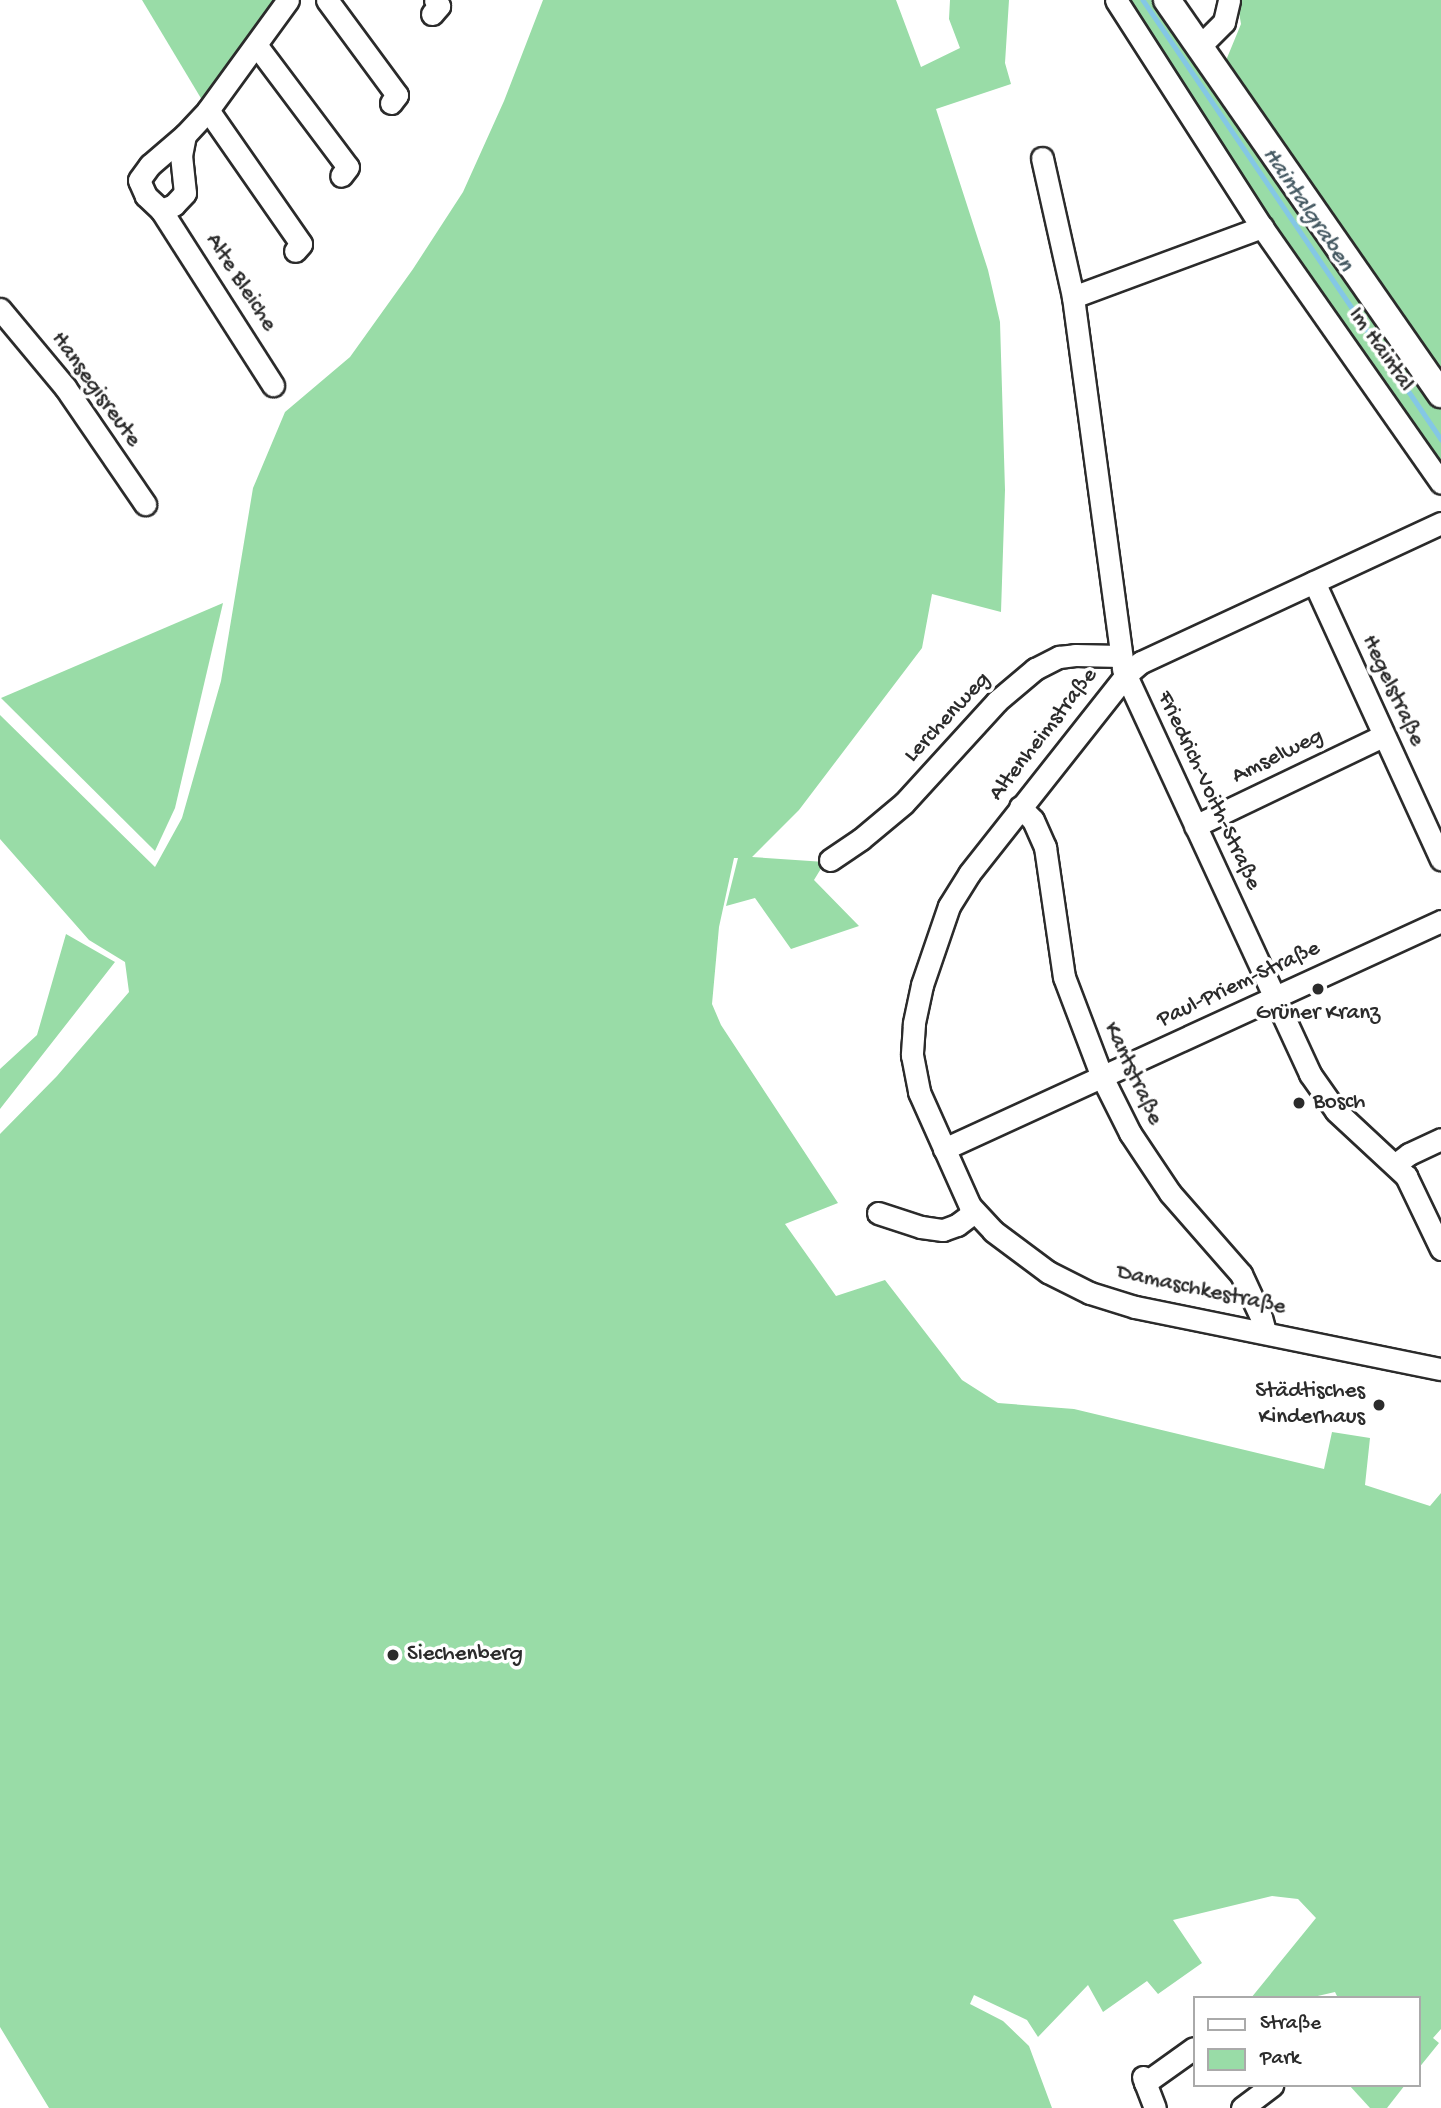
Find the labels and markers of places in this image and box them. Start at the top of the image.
marker: Grüner Kranz [1310,981,1326,997]
place label: Grüner Kranz [1256,1000,1380,1028]
place label: Bosch [1313,1089,1365,1117]
marker: Bosch [1291,1095,1307,1111]
place label: Städtisches Kinderhaus [1255,1378,1365,1432]
marker: Städtisches Kinderhaus [1371,1397,1387,1413]
place label: Siechenberg [407,1641,523,1669]
marker: Siechenberg [385,1647,401,1663]

